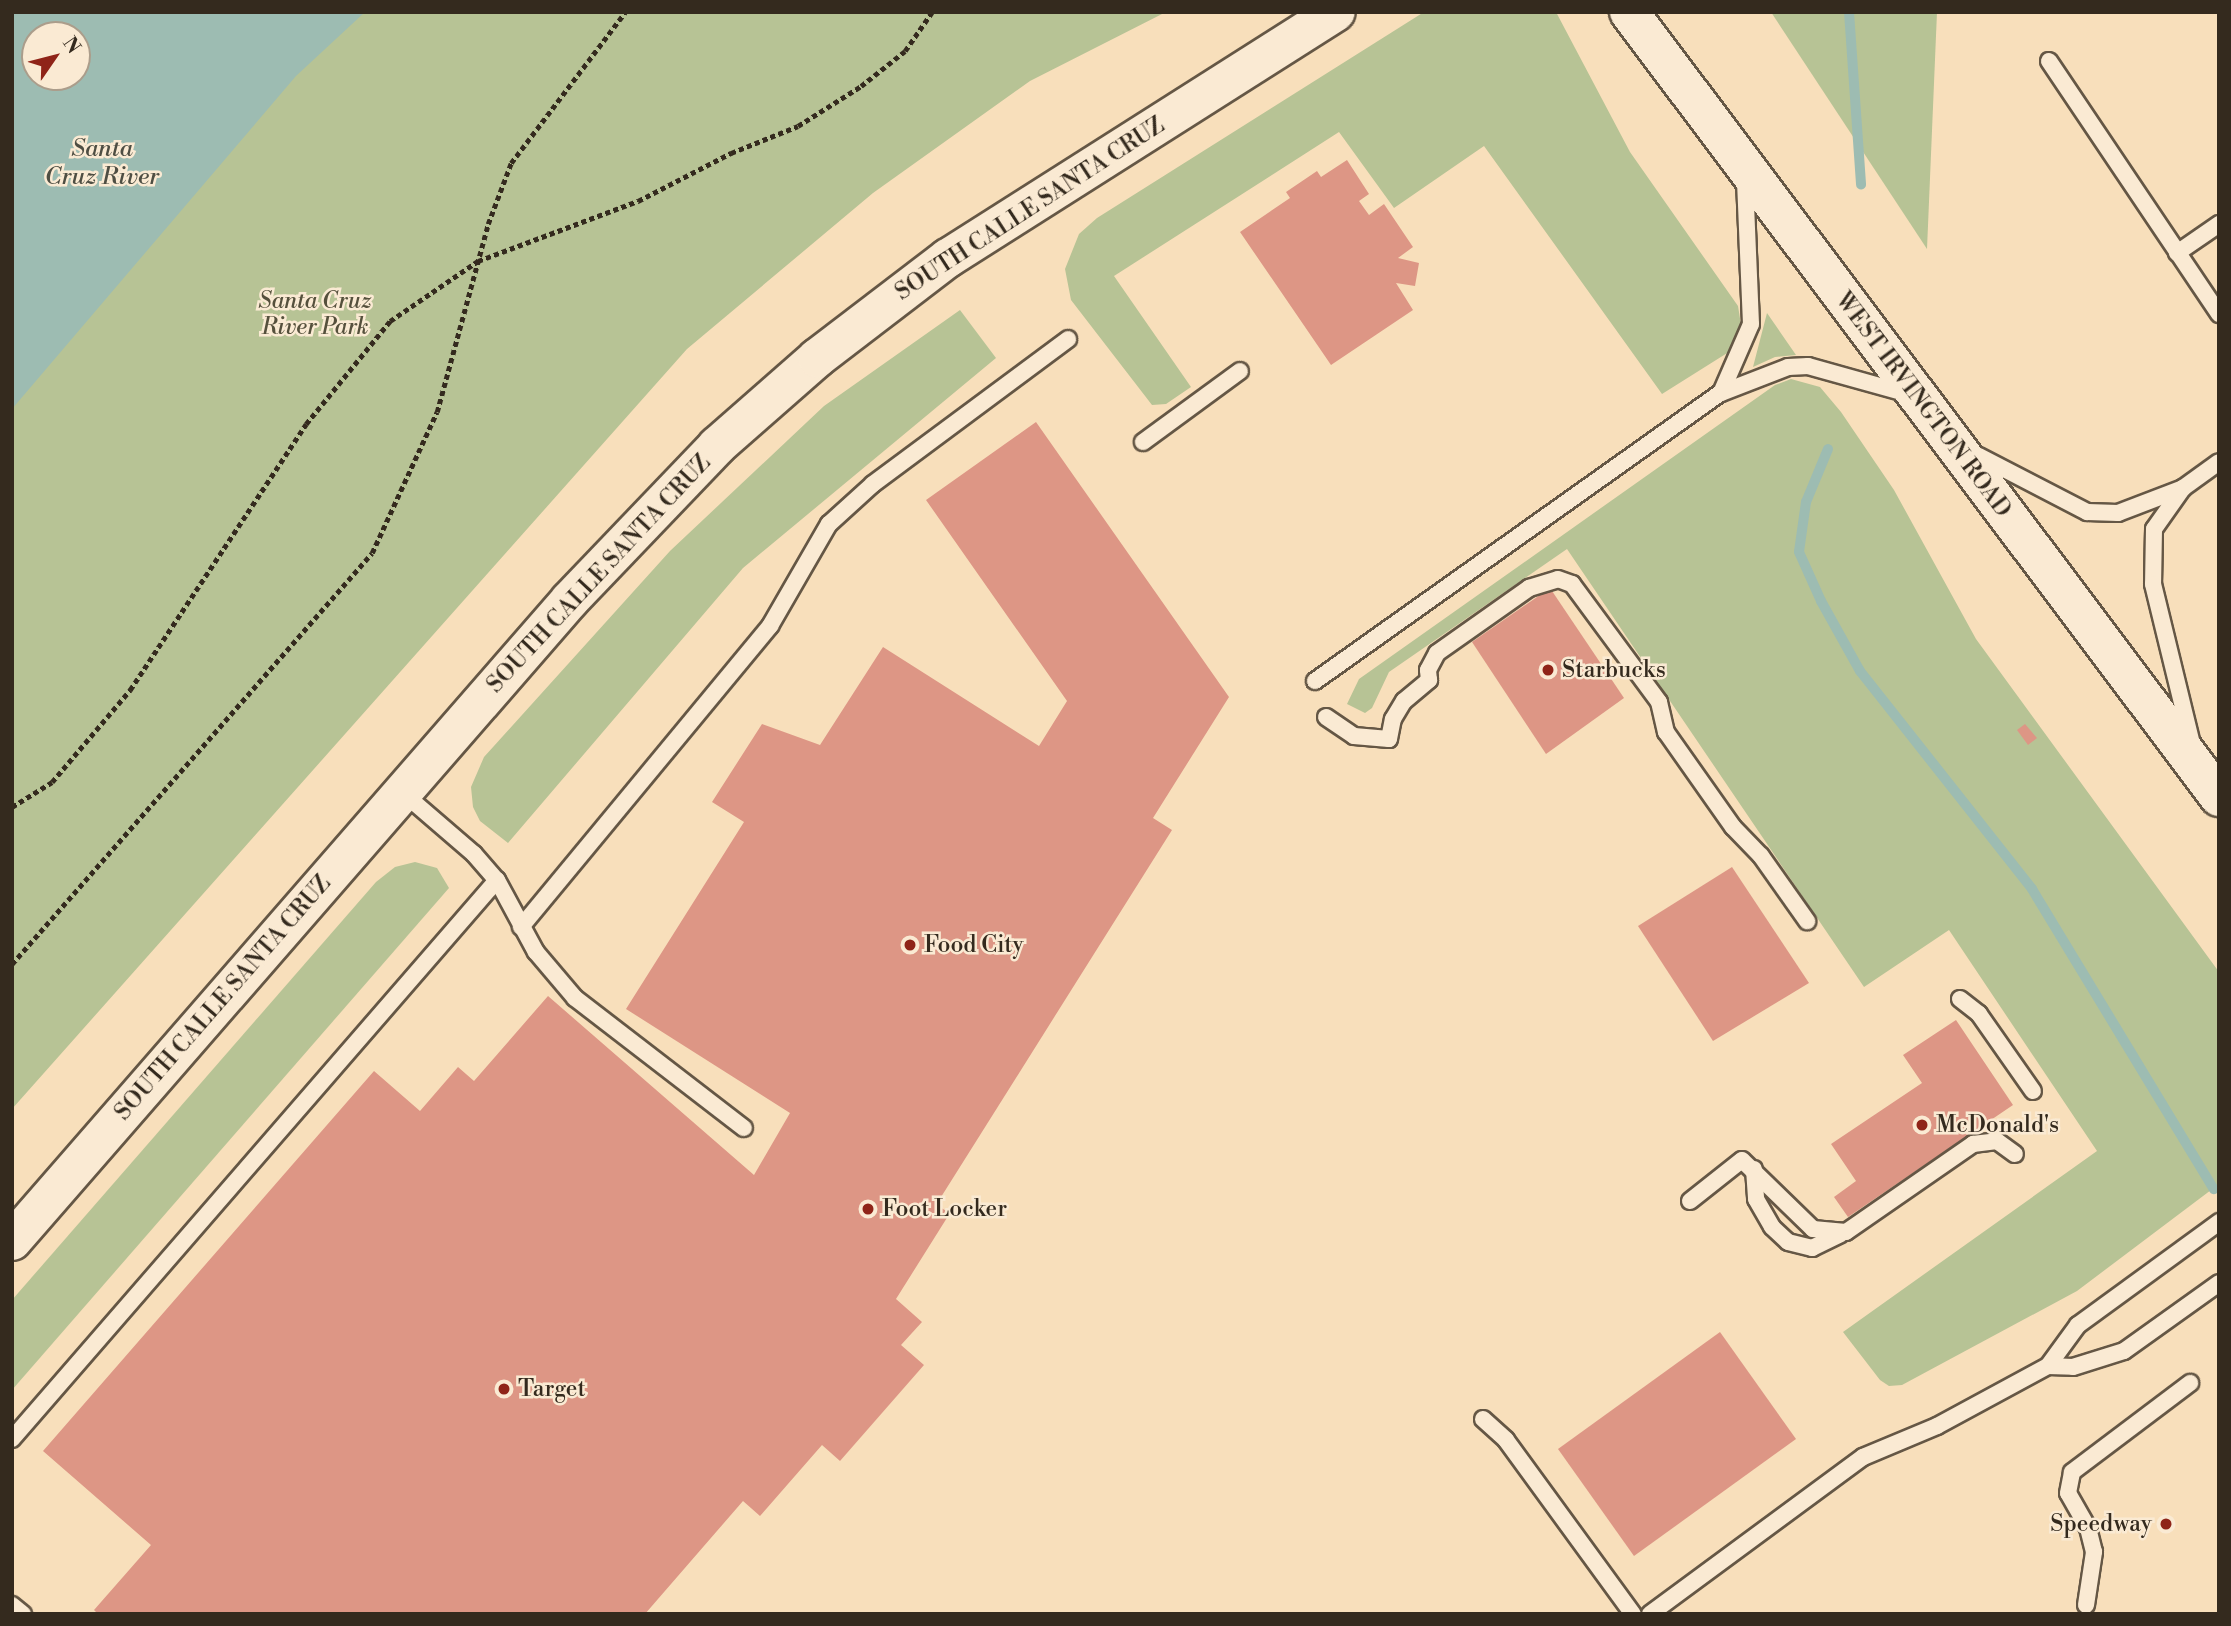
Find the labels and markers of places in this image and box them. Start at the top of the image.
place label: Starbucks [1562,656,1666,684]
marker: Starbucks [1540,662,1556,678]
place label: Food City [924,931,1024,959]
marker: Food City [902,937,918,953]
place label: McDonald's [1936,1111,2059,1139]
marker: McDonald's [1914,1117,1930,1133]
place label: Foot Locker [882,1195,1007,1223]
marker: Foot Locker [860,1201,876,1217]
place label: Target [518,1375,586,1403]
marker: Target [496,1381,512,1397]
place label: Speedway [2050,1510,2152,1538]
marker: Speedway [2158,1516,2174,1532]

